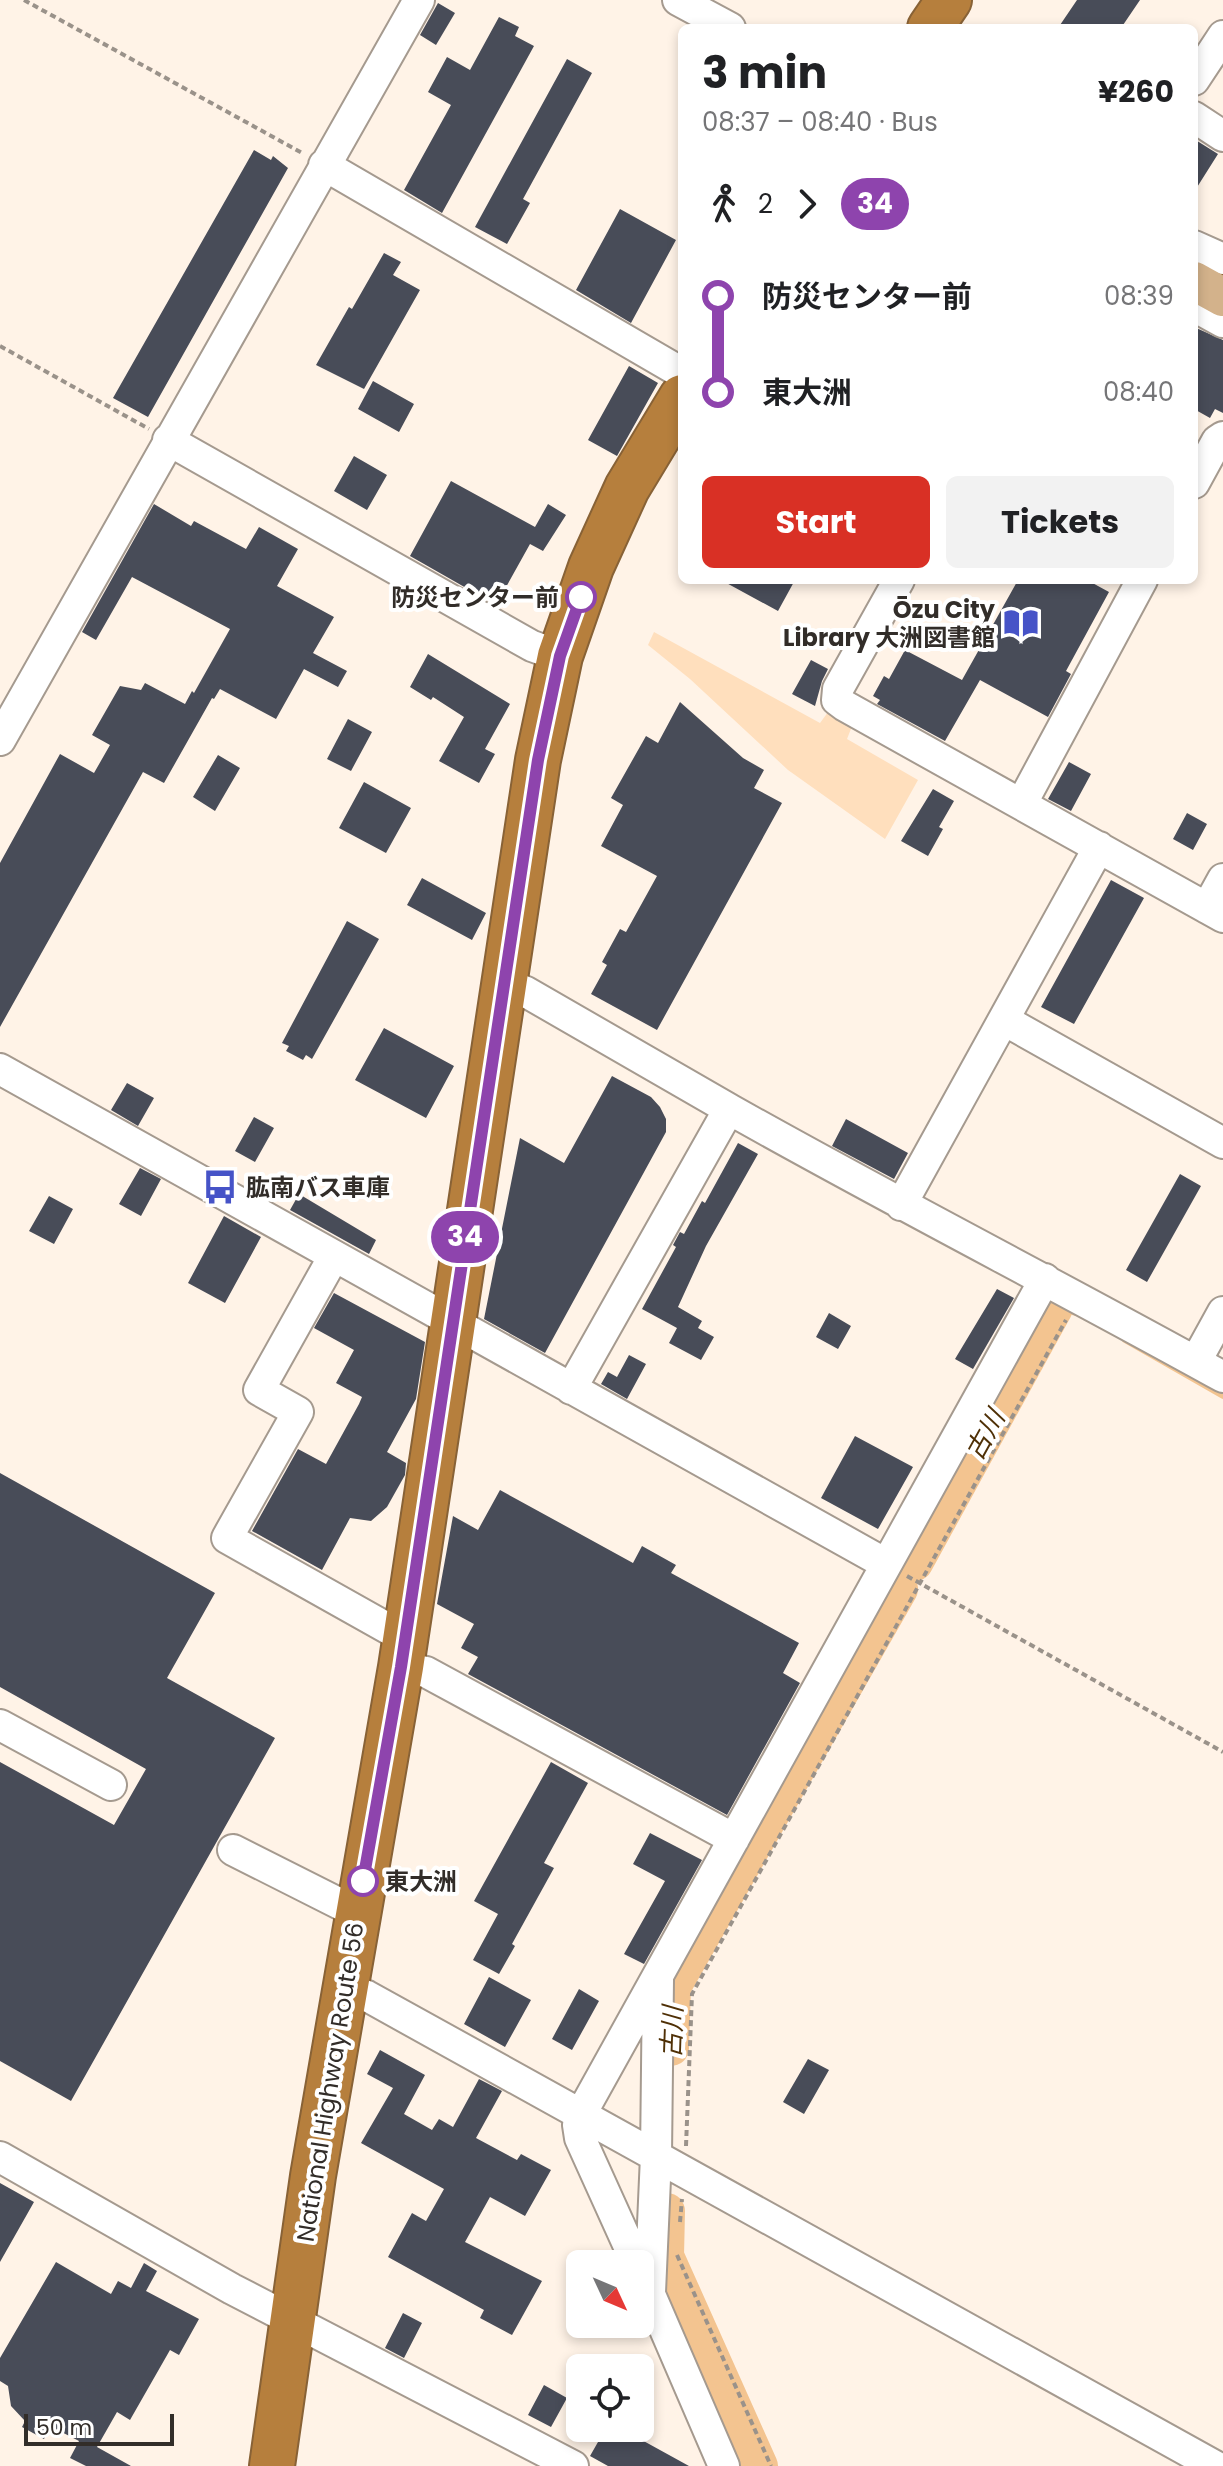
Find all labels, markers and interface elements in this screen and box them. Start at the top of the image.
text: 3 min [702,42,827,103]
text: ¥260 [1098,70,1174,113]
text: 08:37 – 08:40 · Bus [702,104,938,140]
icon: walk [702,182,746,226]
icon: forward [785,182,829,226]
text: 34 [857,184,893,223]
text: 2 [758,186,773,222]
text: 防災センター前 [762,275,972,318]
text: 08:39 [1104,278,1174,314]
text: 東大洲 [762,371,852,414]
text: 08:40 [1103,374,1174,410]
button: Start [702,476,930,568]
button: Tickets [946,476,1174,568]
place label: 防災センター前 [391,581,559,614]
marker: 防災センター前 [566,582,596,612]
place label: Ōzu City Library 大洲図書館 [783,593,996,654]
library icon: Ōzu City Library 大洲図書館 [1002,604,1040,642]
bus stop icon: 肱南バス車庫 [201,1168,239,1206]
place label: 肱南バス車庫 [246,1171,390,1204]
line badge: 34 [429,1211,501,1263]
text: 34 [447,1217,483,1256]
water label: 古川 [957,1401,1015,1466]
place label: 東大洲 [385,1865,457,1898]
marker: 東大洲 [348,1866,378,1896]
street label: National Highway Route 56 [288,1920,372,2244]
water label: 古川 [653,2002,691,2059]
north arrow [566,2250,654,2338]
map controls [566,2250,654,2442]
button: locate [566,2354,654,2442]
scale bar [24,2410,174,2446]
text: 50 m [36,2412,92,2443]

